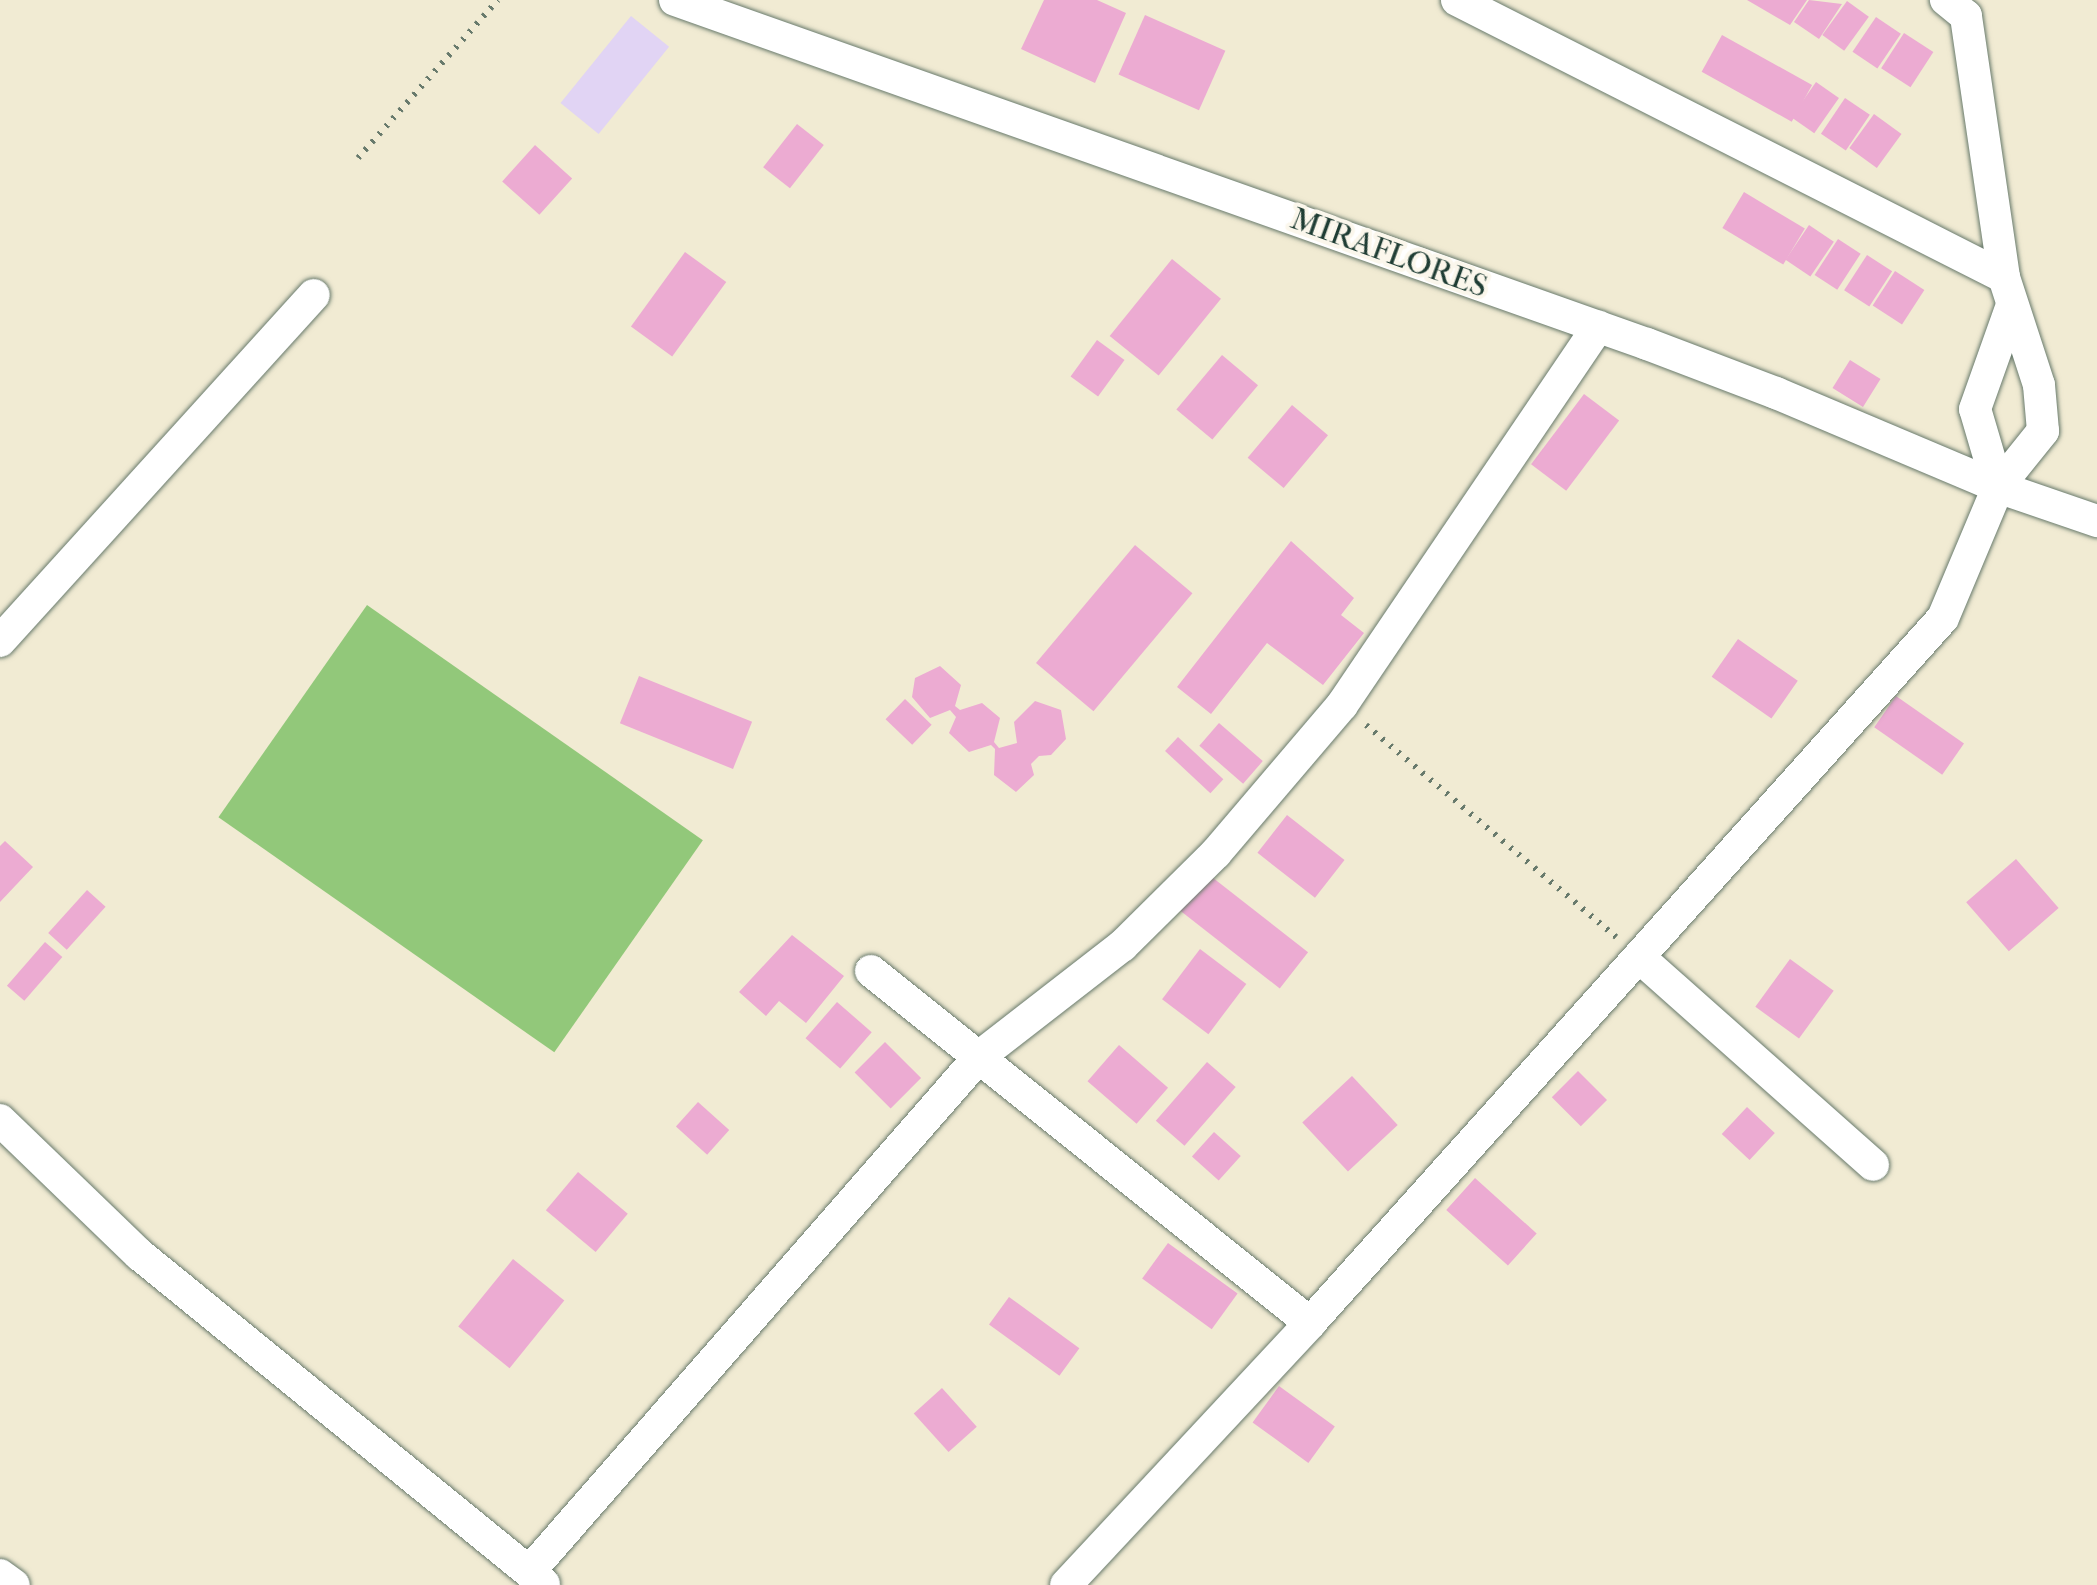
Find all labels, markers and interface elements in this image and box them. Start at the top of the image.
street label: MIRAFLORES [1285,200,1493,306]

